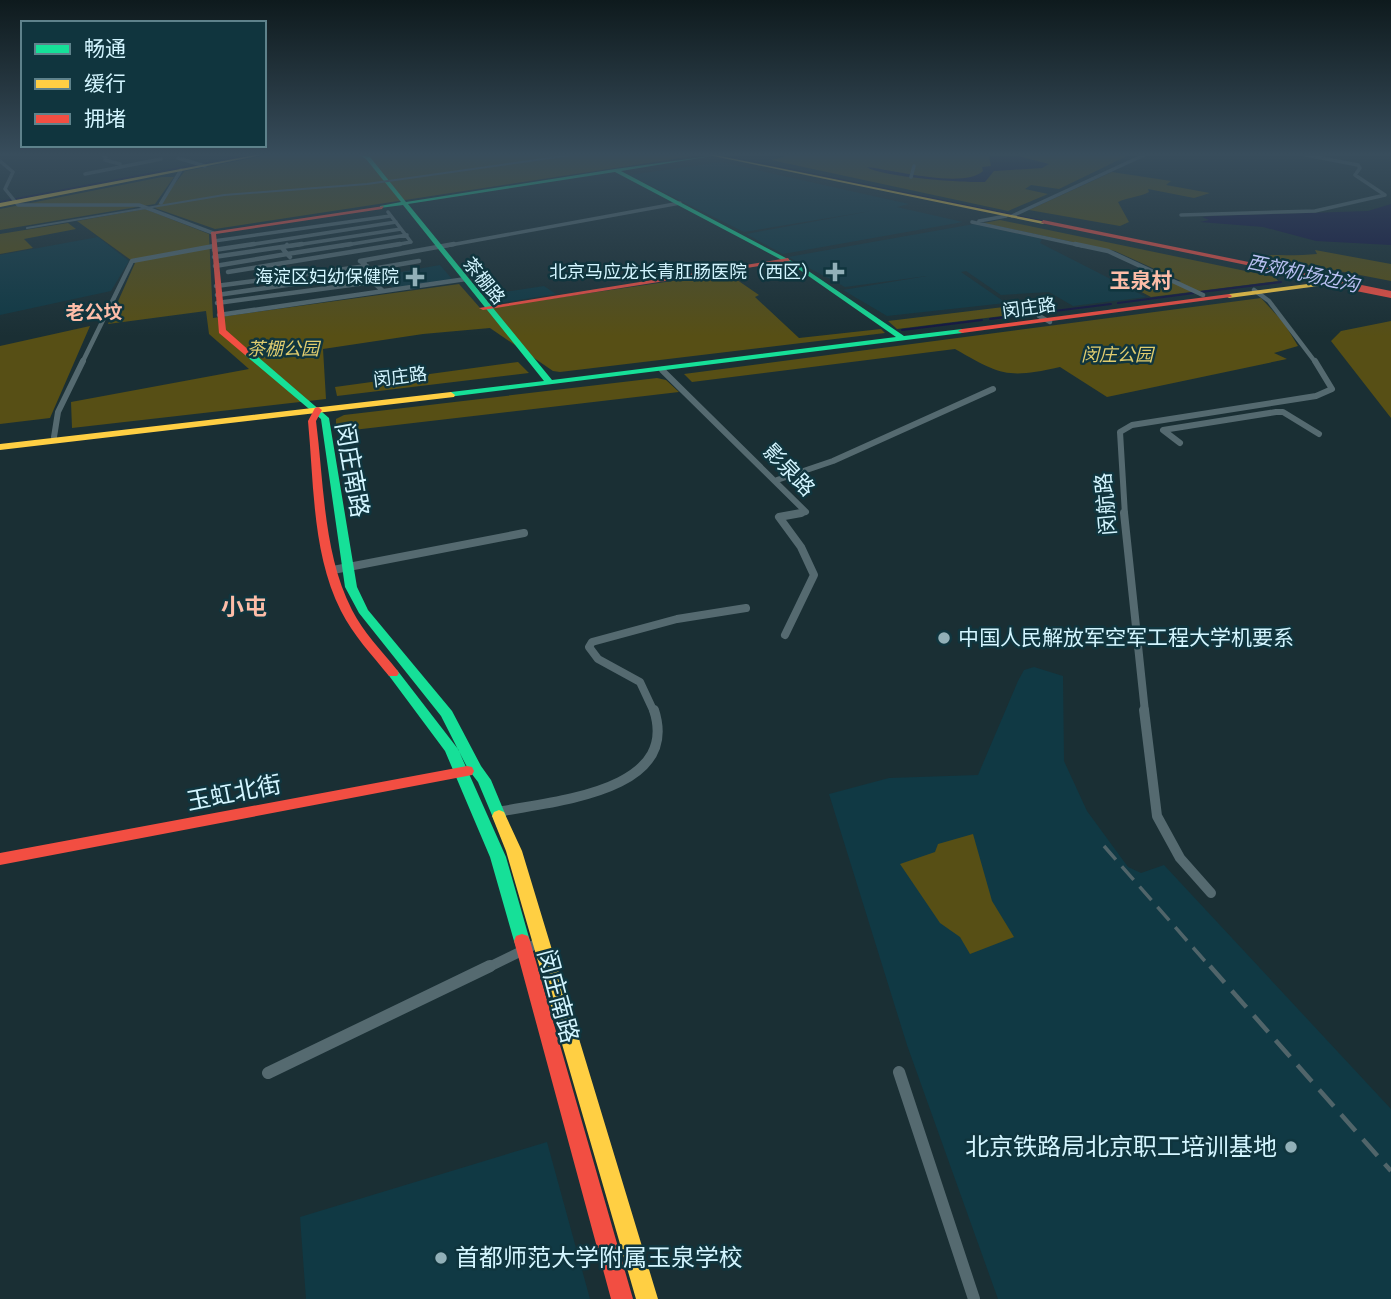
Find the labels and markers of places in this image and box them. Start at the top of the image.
place label: 北京马应龙长青肛肠医院（西区） [549,261,819,282]
marker: 北京马应龙长青肛肠医院（西区） [825,262,845,282]
place label: 海淀区妇幼保健院 [255,266,399,287]
marker: 海淀区妇幼保健院 [405,267,425,287]
place label: 中国人民解放军空军工程大学机要系 [958,626,1294,650]
marker: 中国人民解放军空军工程大学机要系 [936,630,952,646]
place label: 北京铁路局北京职工培训基地 [965,1133,1277,1161]
marker: 北京铁路局北京职工培训基地 [1283,1139,1299,1155]
place label: 首都师范大学附属玉泉学校 [455,1244,743,1272]
marker: 首都师范大学附属玉泉学校 [433,1250,449,1266]

